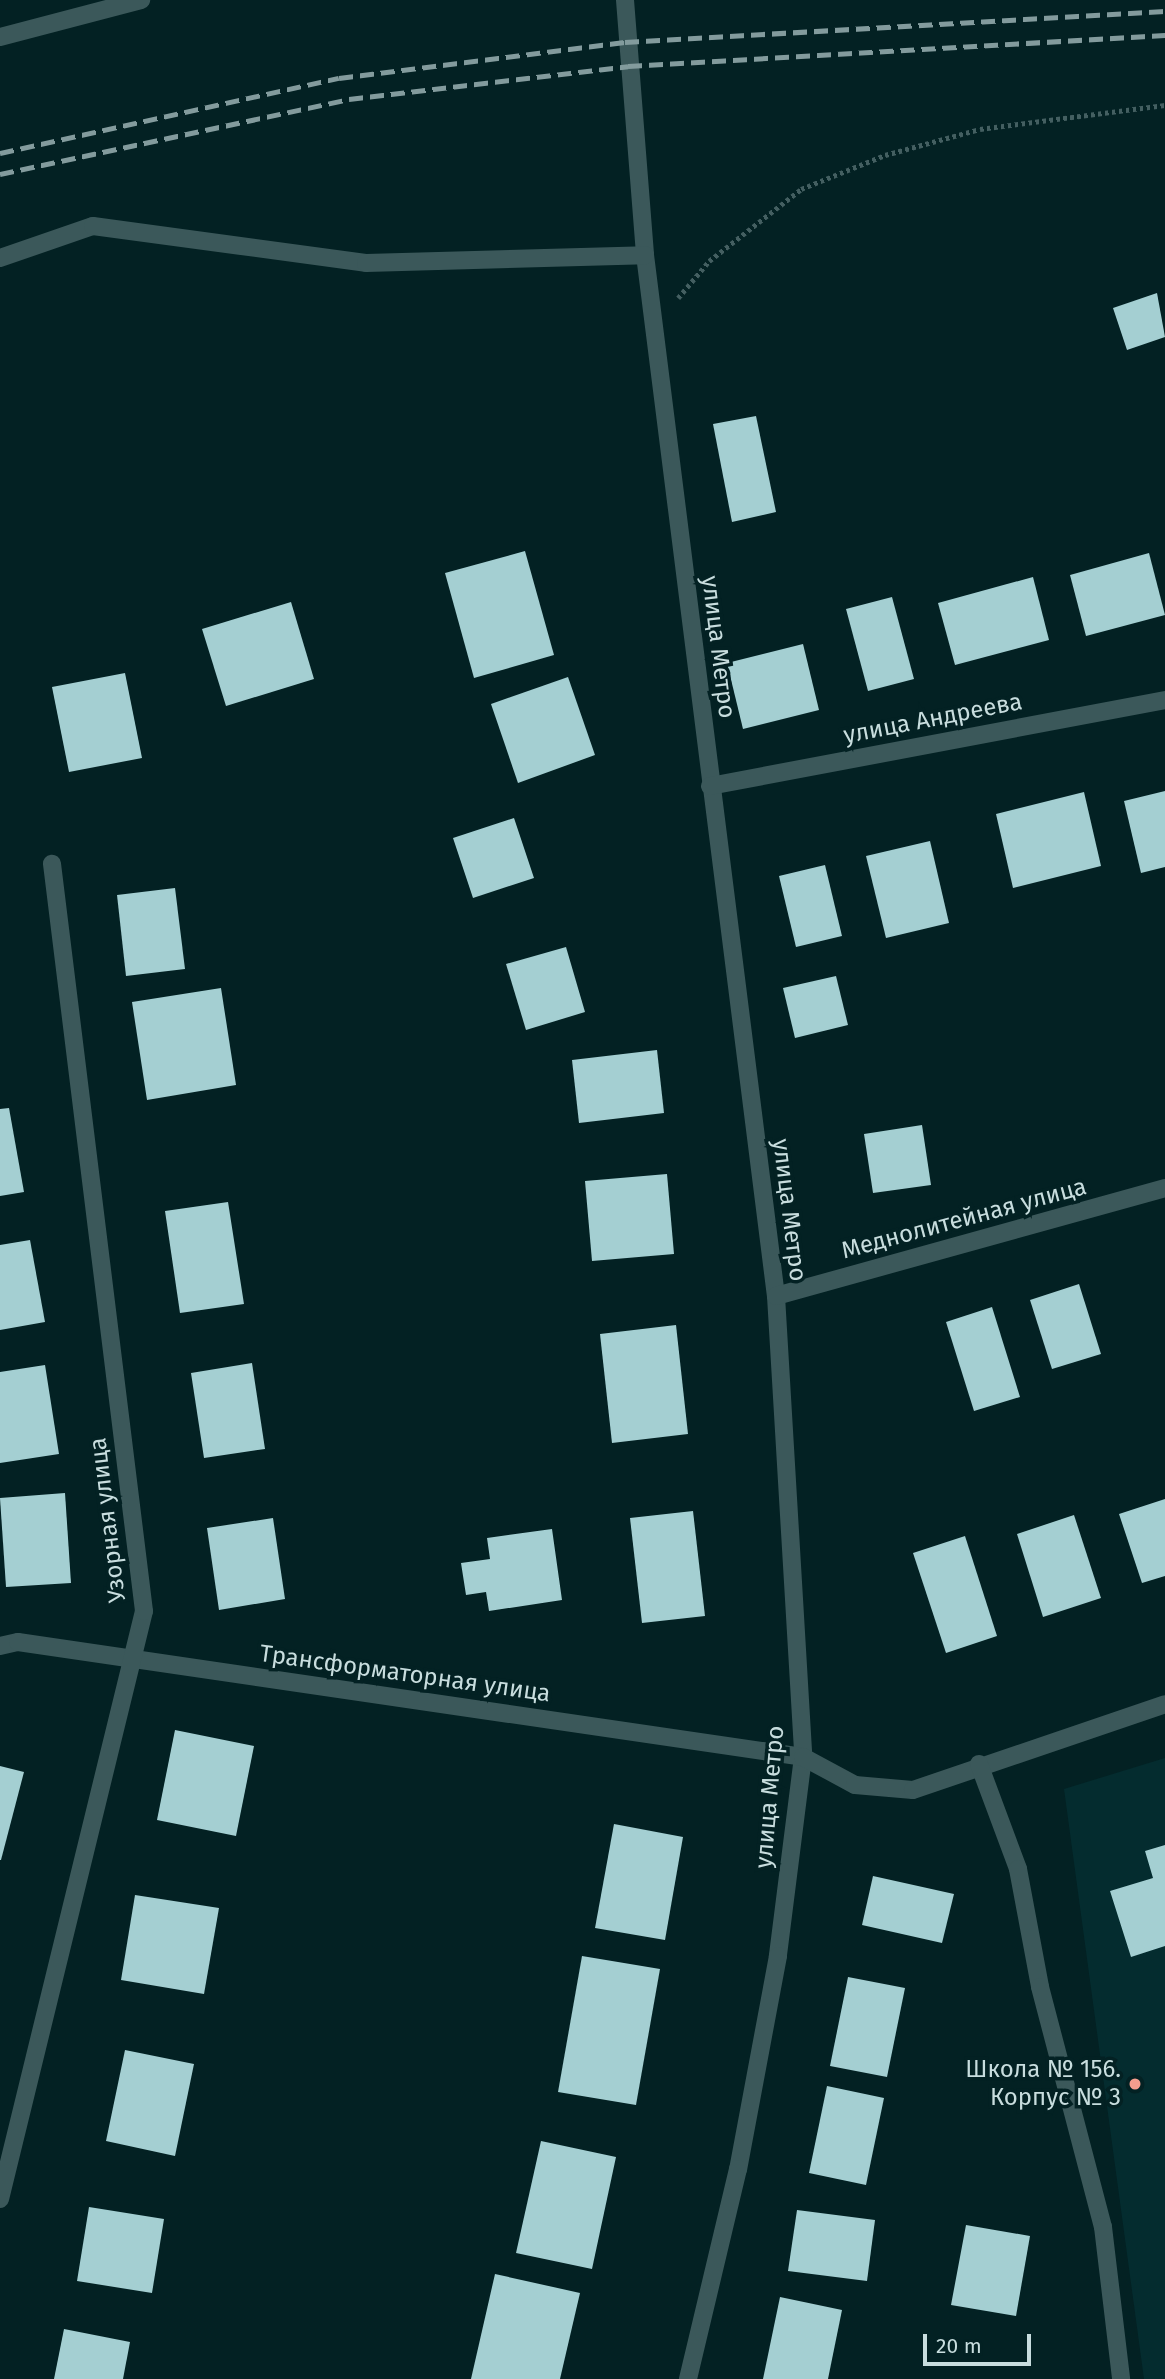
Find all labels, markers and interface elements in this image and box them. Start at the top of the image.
street label: улица Метро [695,574,741,720]
street label: улица Андреева [841,688,1025,750]
street label: улица Метро [766,1137,812,1283]
street label: Меднолитейная улица [838,1172,1090,1266]
street label: Узорная улица [84,1436,132,1604]
street label: Трансформаторная улица [258,1639,552,1709]
street label: улица Метро [749,1724,791,1870]
place label: Школа № 156. Корпус № 3 [965,2056,1121,2112]
marker: Школа № 156. Корпус № 3 [1127,2076,1143,2092]
scale bar [927,2320,1036,2364]
text: 20 m [936,2333,982,2359]

